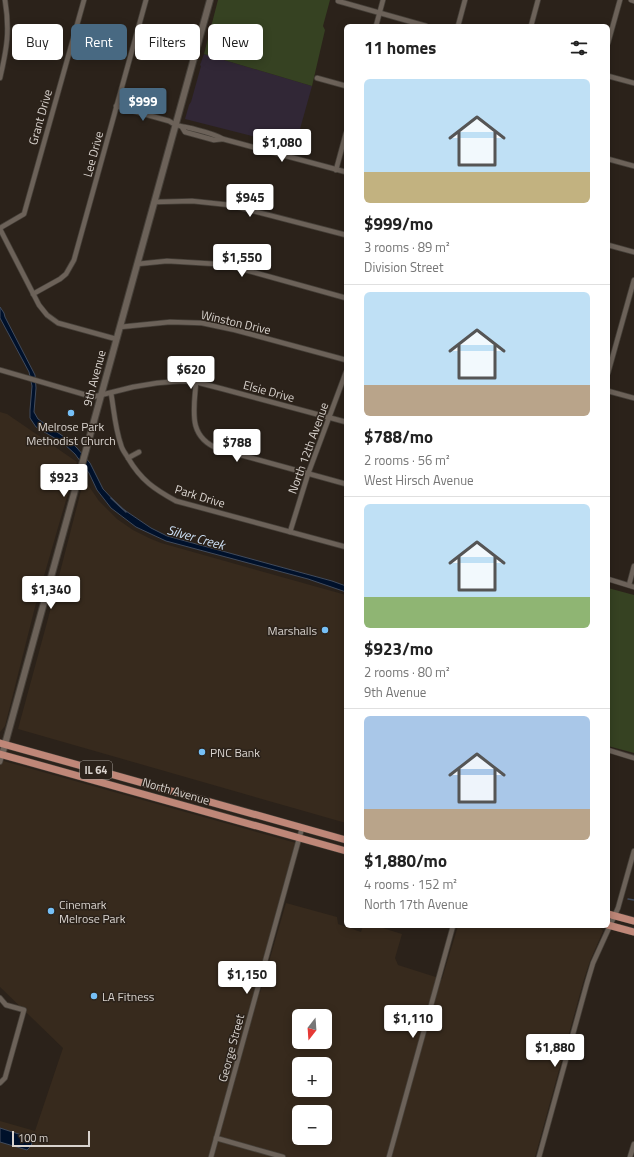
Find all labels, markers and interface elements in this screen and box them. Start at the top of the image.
chip: Buy [12,24,63,60]
chip: Rent [71,24,127,60]
chip: Filters [135,24,200,60]
chip: New [208,24,263,60]
text: 11 homes [364,35,436,61]
icon: filters [568,37,590,59]
street label: Grant Drive [23,87,57,147]
pin: $999 [119,88,167,122]
text: $999 [128,91,158,111]
icon: home [441,105,513,177]
street label: Lee Drive [78,129,108,179]
pin: $1,080 [249,129,315,163]
text: $1,080 [262,132,302,152]
pin: $945 [226,184,274,218]
text: $945 [235,187,265,207]
text: $999/mo [364,211,433,237]
text: 3 rooms · 89 m² [364,237,450,257]
pin: $1,550 [209,244,275,278]
text: $1,550 [222,247,262,267]
text: Division Street [364,257,443,277]
street label: Winston Drive [199,305,273,339]
icon: home [441,318,513,390]
street label: 9th Avenue [77,348,111,408]
pin: $620 [167,356,215,390]
text: $620 [176,359,206,379]
street label: Elsie Drive [241,375,297,407]
street label: North 12th Avenue [283,400,333,496]
marker: Melrose Park Methodist Church [66,408,76,418]
place label: Melrose Park Methodist Church [26,417,116,450]
text: $788/mo [364,424,433,450]
pin: $788 [213,429,261,463]
text: $788 [222,432,252,452]
text: 2 rooms · 56 m² [364,450,450,470]
pin: $923 [40,464,88,498]
text: $923 [49,467,79,487]
text: West Hirsch Avenue [364,470,474,490]
street label: Park Drive [172,479,228,513]
water label: Silver Creek [165,519,229,555]
icon: home [441,530,513,602]
pin: $1,340 [18,576,84,610]
text: $1,340 [31,579,71,599]
place label: Marshalls [268,621,317,640]
marker: Marshalls [320,625,330,635]
text: $923/mo [364,636,433,662]
text: 2 rooms · 80 m² [364,662,450,682]
text: 9th Avenue [364,682,426,702]
icon: home [441,742,513,814]
place label: PNC Bank [210,743,260,762]
marker: PNC Bank [197,747,207,757]
road number: IL 64 [80,761,112,779]
street label: North Avenue [140,772,212,810]
text: $1,880/mo [364,848,447,874]
text: 4 rooms · 152 m² [364,874,457,894]
text: North 17th Avenue [364,894,468,914]
place label: Cinemark Melrose Park [59,895,126,928]
marker: Cinemark Melrose Park [46,906,56,916]
pin: $1,150 [214,961,280,995]
text: $1,150 [227,964,267,984]
place label: LA Fitness [102,987,155,1006]
marker: LA Fitness [89,991,99,1001]
pin: $1,110 [380,1005,446,1039]
text: $1,110 [393,1008,433,1028]
north arrow [292,1009,332,1049]
map controls [292,1009,332,1145]
street label: George Street [213,1011,249,1084]
pin: $1,880 [522,1034,588,1068]
text: $1,880 [535,1037,575,1057]
button: + [292,1057,332,1097]
button: − [292,1105,332,1145]
scale bar [12,1129,90,1148]
text: 100 m [18,1130,48,1146]

